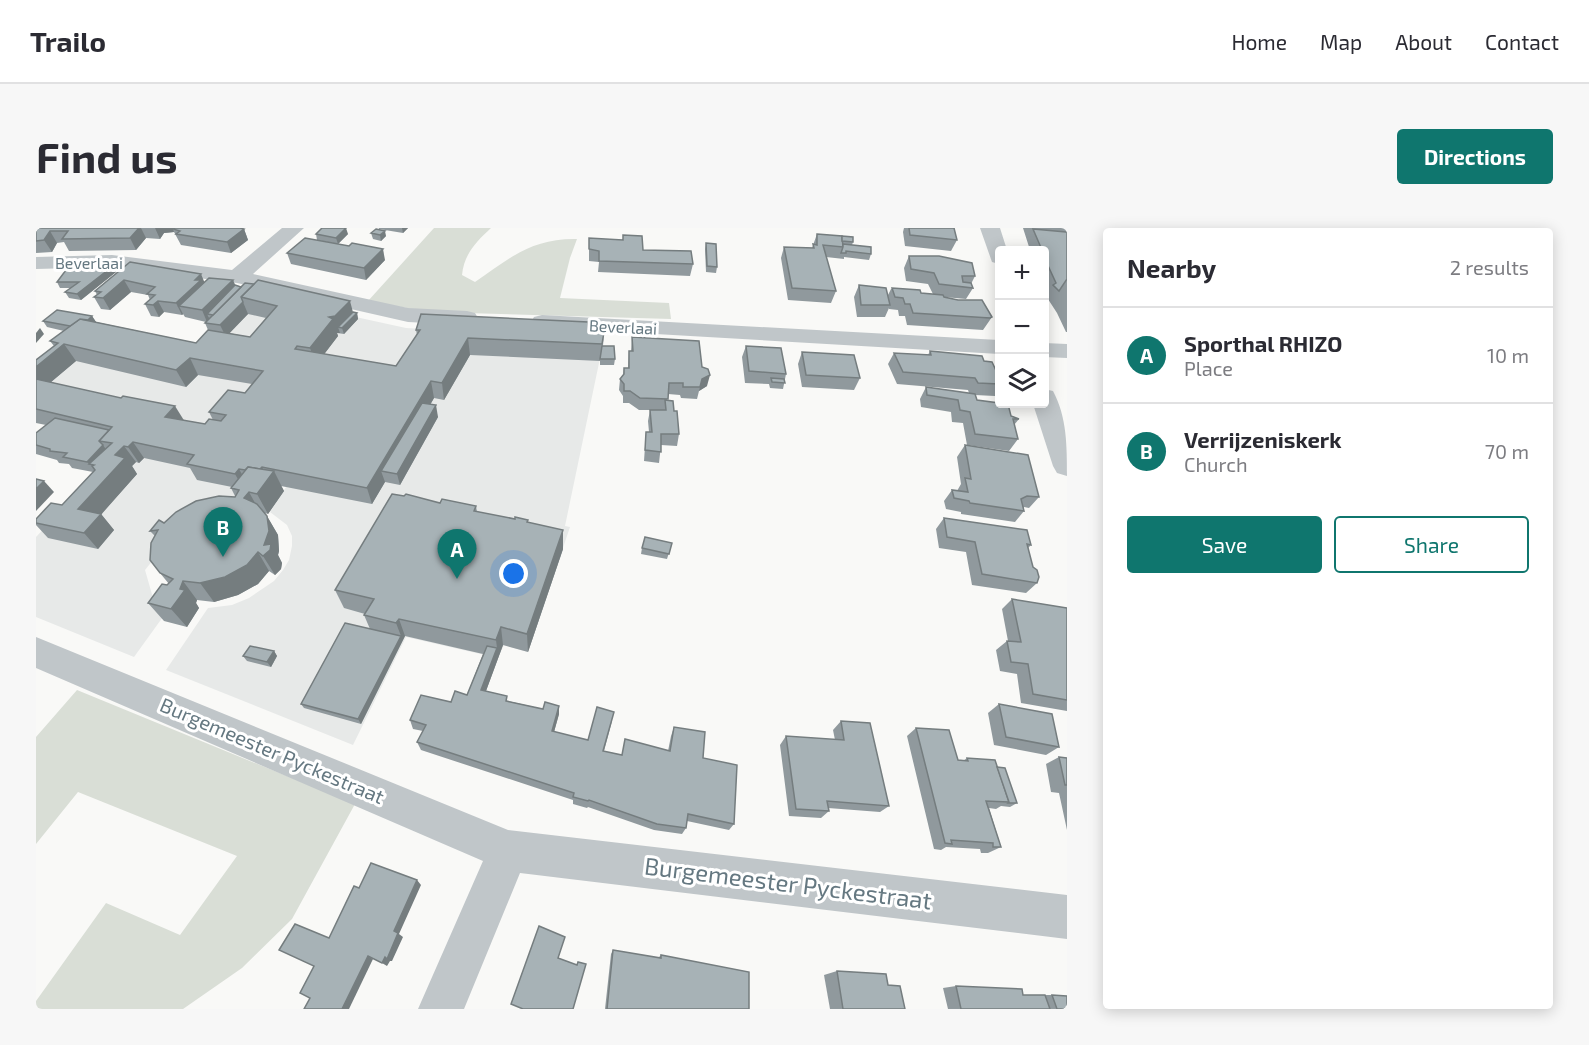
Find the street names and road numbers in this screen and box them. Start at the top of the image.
street label: Beverlaai [55,253,123,272]
street label: Beverlaai [588,315,658,338]
street label: Burgemeester Pyckestraat [157,692,388,808]
street label: Burgemeester Pyckestraat [643,850,934,915]

